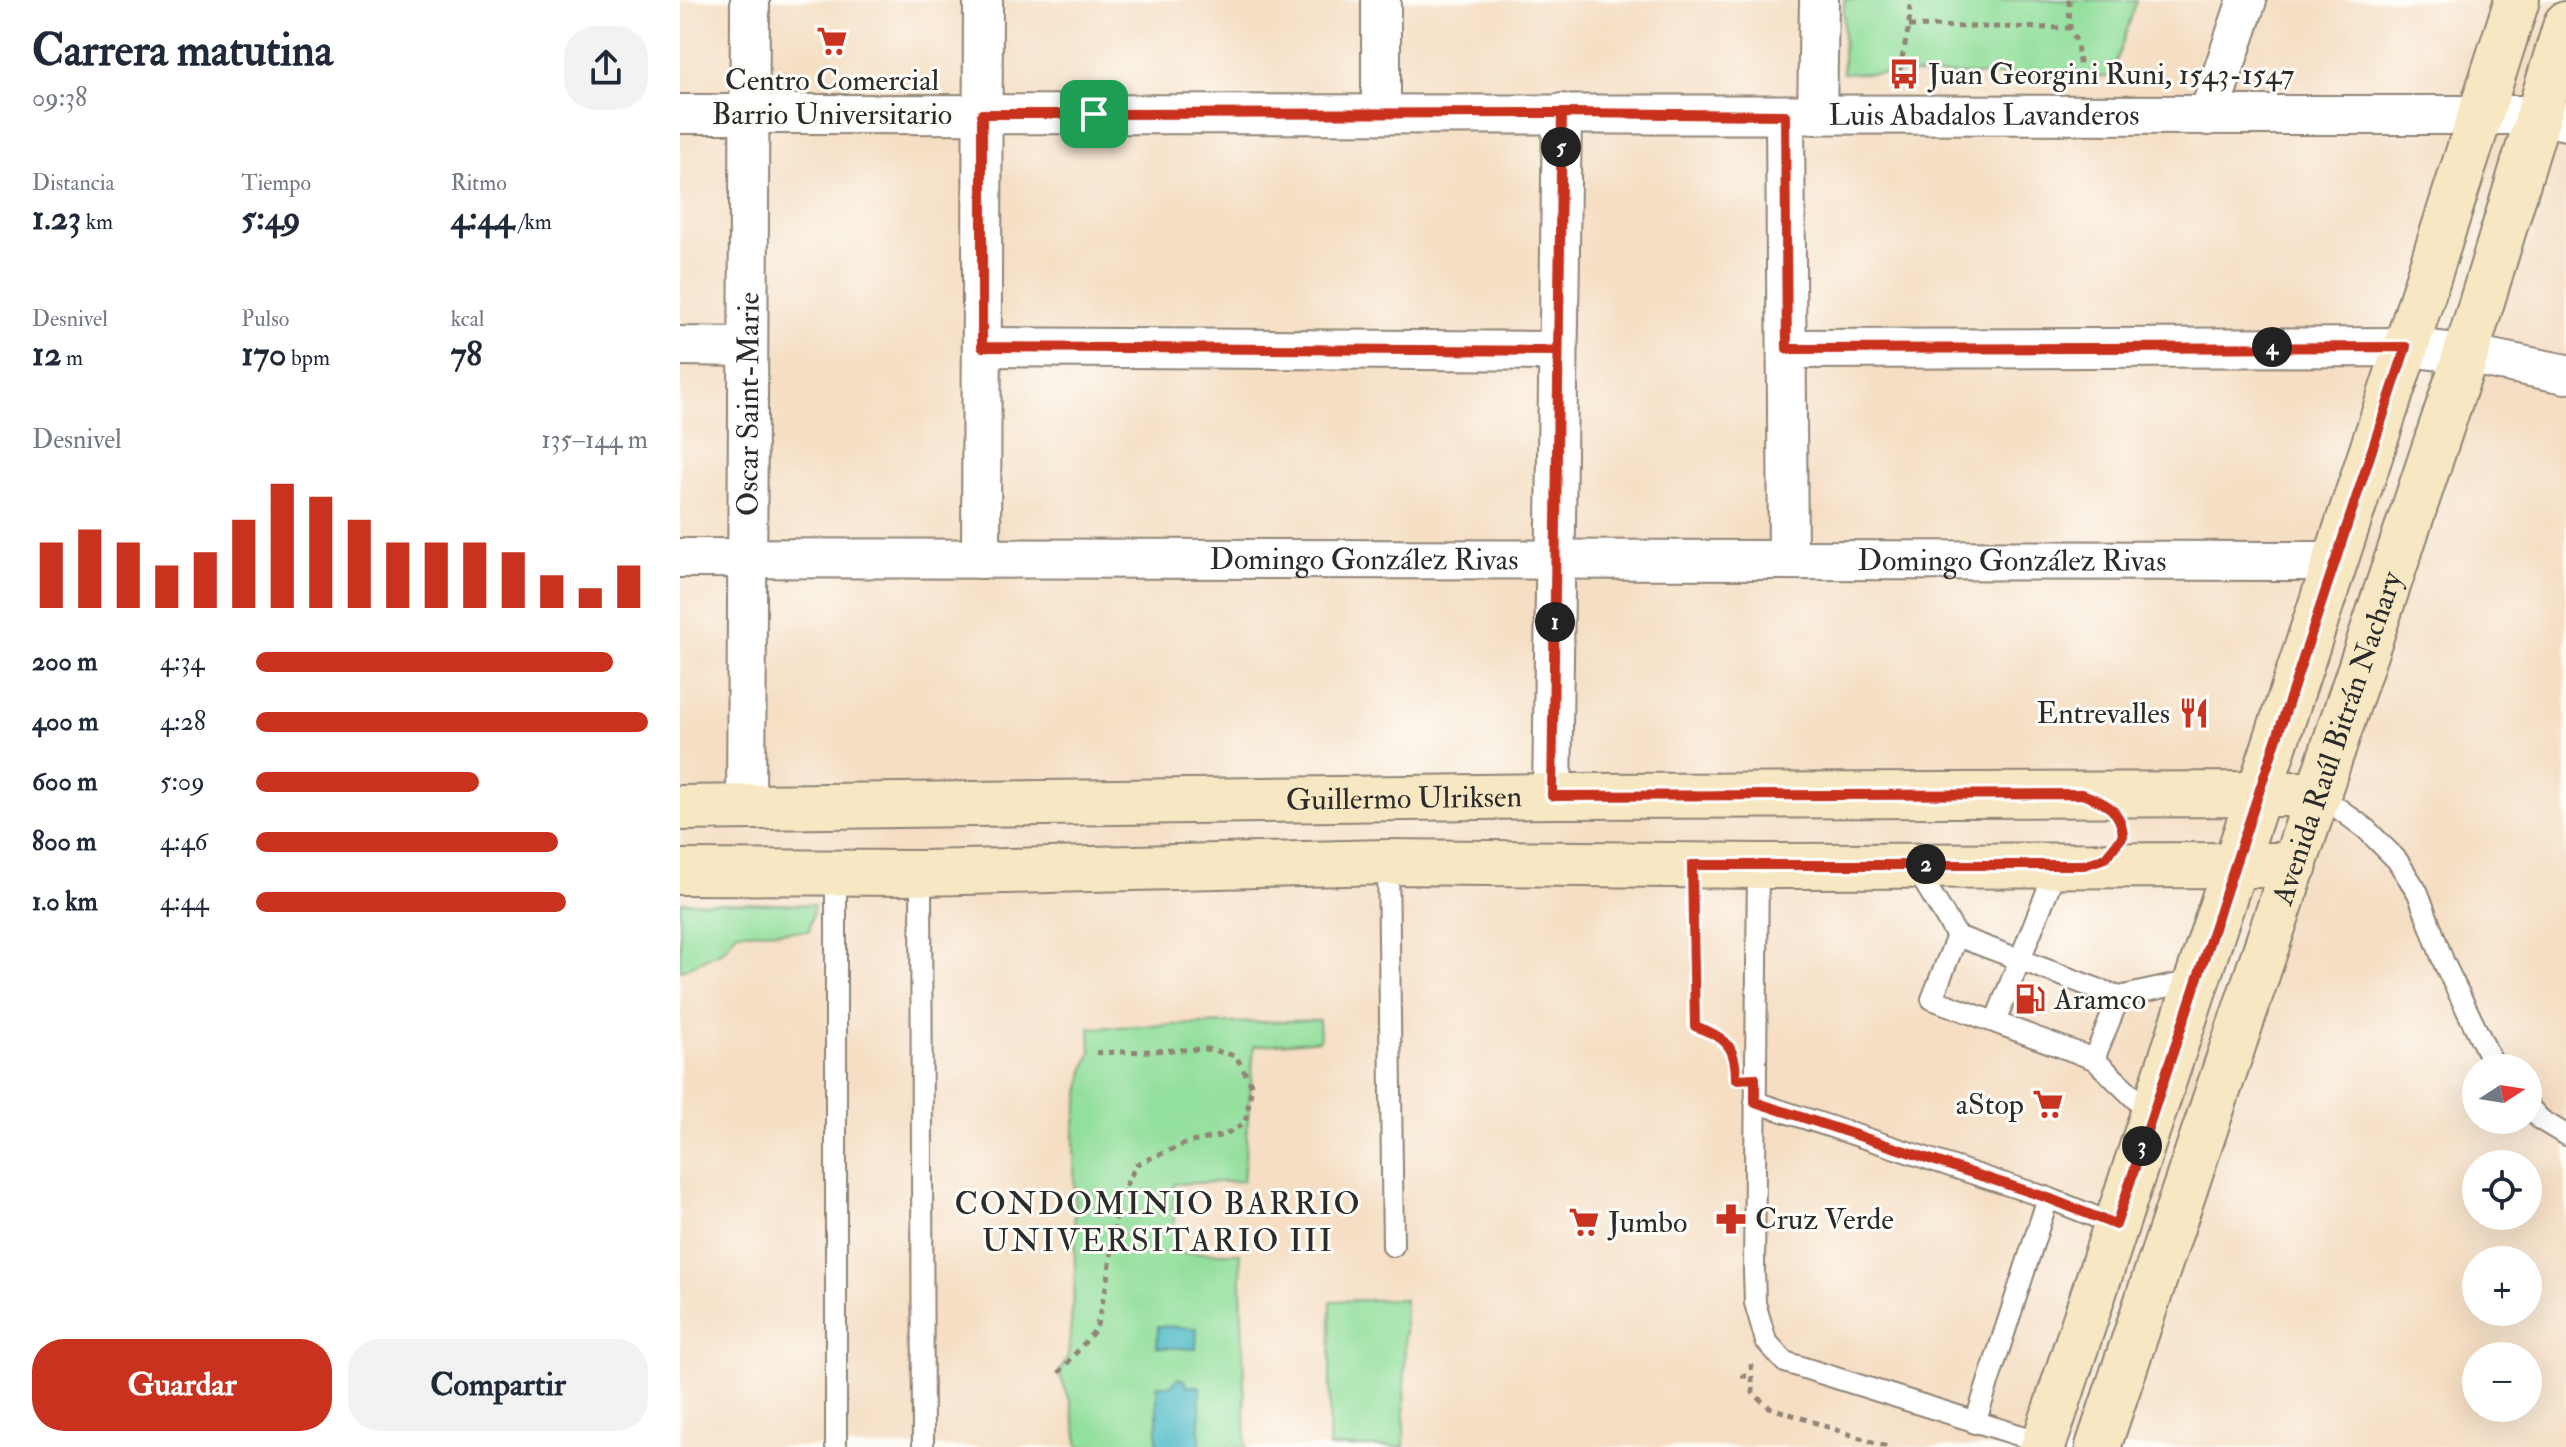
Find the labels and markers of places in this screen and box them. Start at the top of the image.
supermarket icon: Centro Comercial Barrio Universitario [815,24,849,58]
place label: Juan Georgini Runi, 1543-1547 [1927,56,2294,93]
bus stop icon: Juan Georgini Runi, 1543-1547 [1887,57,1921,91]
place label: Centro Comercial Barrio Universitario [712,62,952,133]
pin [1060,80,1128,148]
pin: 5 [1541,127,1581,167]
pin: 4 [2252,327,2292,367]
pin: 1 [1535,602,1575,642]
place label: Entrevalles [2037,695,2170,732]
restaurant icon: Entrevalles [2177,696,2211,730]
pin: 2 [1906,844,1946,884]
place label: Aramco [2053,981,2146,1018]
fuel station icon: Aramco [2013,982,2047,1016]
place label: aStop [1956,1086,2024,1123]
supermarket icon: aStop [2031,1087,2065,1121]
pin: 3 [2122,1126,2162,1166]
place label: Cruz Verde [1755,1201,1894,1238]
pharmacy icon: Cruz Verde [1714,1202,1748,1236]
place label: Jumbo [1607,1204,1687,1241]
supermarket icon: Jumbo [1567,1205,1601,1239]

